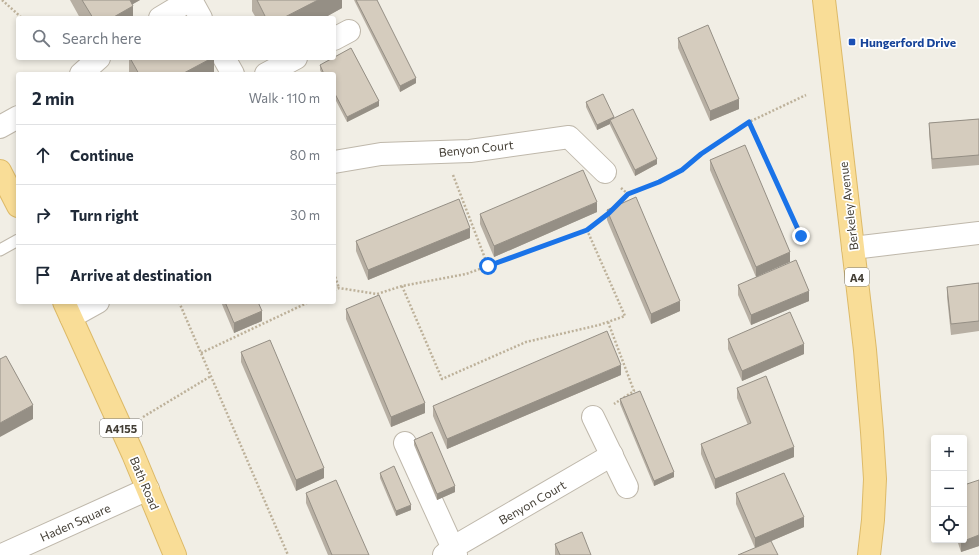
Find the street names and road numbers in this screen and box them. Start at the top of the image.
street label: Benyon Court [438,137,514,159]
street label: Berkeley Avenue [836,161,860,251]
road number: A4 [845,268,869,286]
road number: A4155 [100,419,142,437]
street label: Bath Road [128,454,162,512]
street label: Benyon Court [496,477,568,527]
street label: Haden Square [38,500,112,544]

